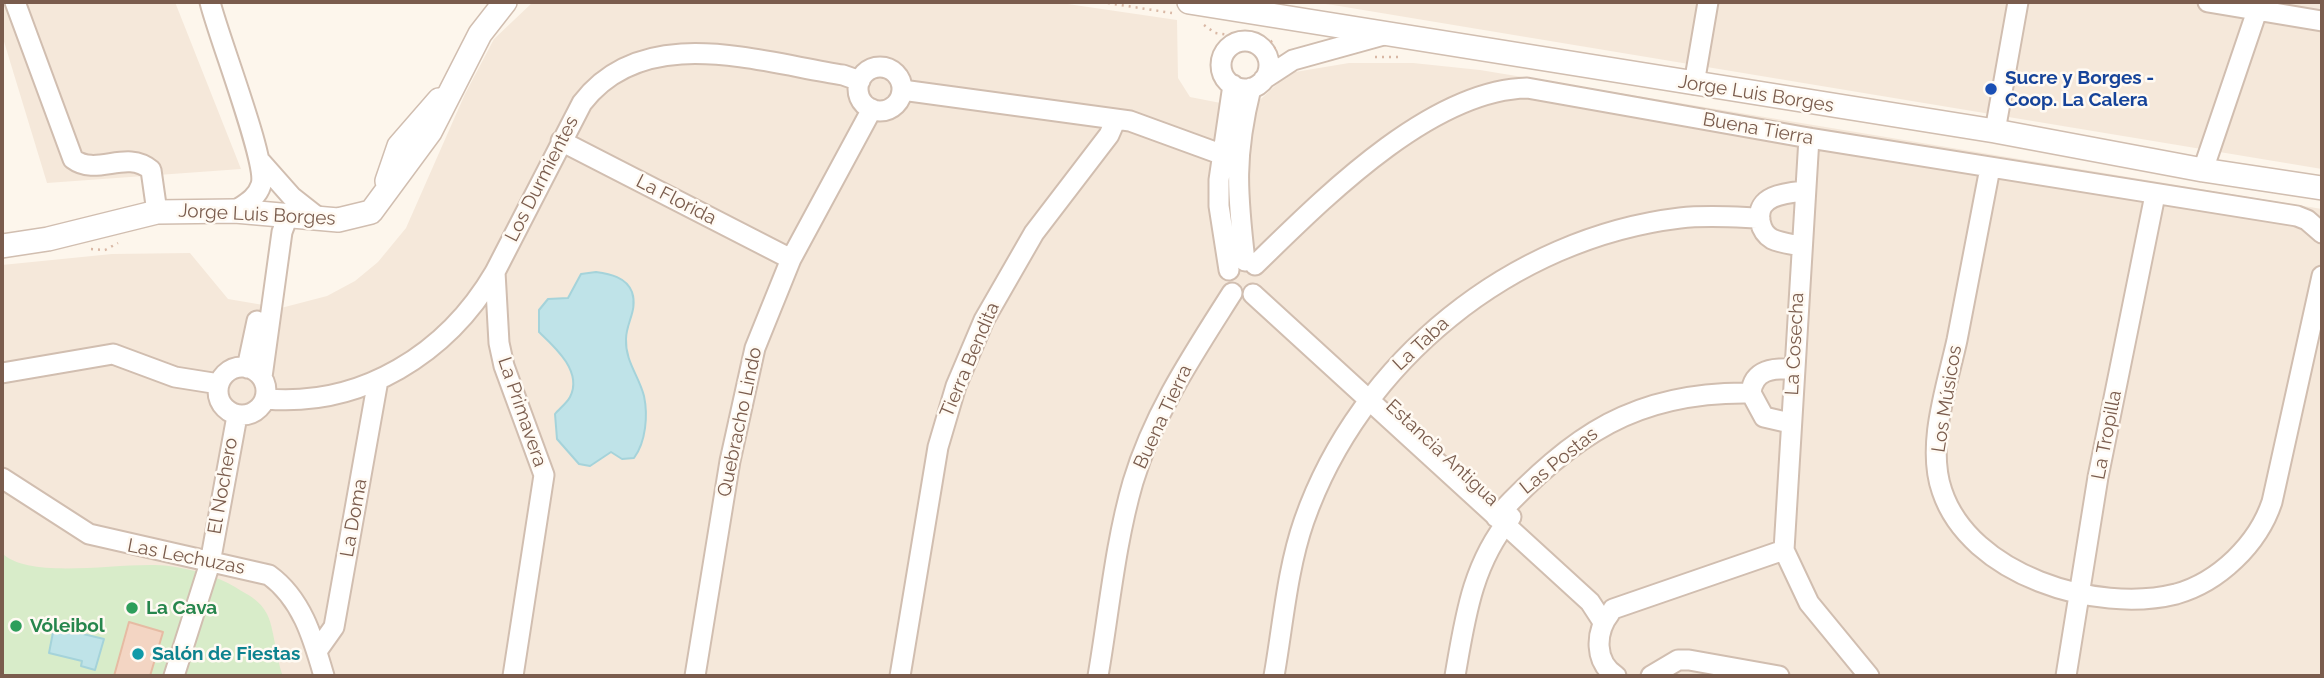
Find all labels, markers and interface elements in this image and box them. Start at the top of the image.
place label: Sucre y Borges - Coop. La Calera [2005,67,2154,111]
street label: Jorge Luis Borges [1677,70,1835,118]
marker: Sucre y Borges - Coop. La Calera [1983,81,1999,97]
street label: Buena Tierra [1701,108,1815,150]
street label: Los Durmientes [501,112,583,246]
street label: La Florida [632,170,720,230]
street label: Jorge Luis Borges [178,199,336,231]
street label: La Cosecha [1781,292,1809,396]
street label: Tierra Bendita [935,299,1005,421]
street label: La Taba [1388,312,1454,376]
street label: Los Músicos [1927,344,1967,454]
street label: Quebracho Lindo [713,345,767,499]
street label: La Primavera [493,354,551,470]
street label: Buena Tierra [1129,361,1197,473]
street label: La Tropilla [2087,388,2127,482]
street label: Estancia Antigua [1381,395,1503,511]
street label: Las Postas [1516,423,1602,499]
street label: El Nochero [203,436,243,536]
street label: La Doma [336,477,372,559]
street label: Las Lechuzas [125,534,247,580]
place label: La Cava [146,597,217,619]
marker: La Cava [124,600,140,616]
place label: Vóleibol [30,615,105,637]
marker: Vóleibol [8,618,24,634]
place label: Salón de Fiestas [152,643,300,665]
marker: Salón de Fiestas [130,646,146,662]

